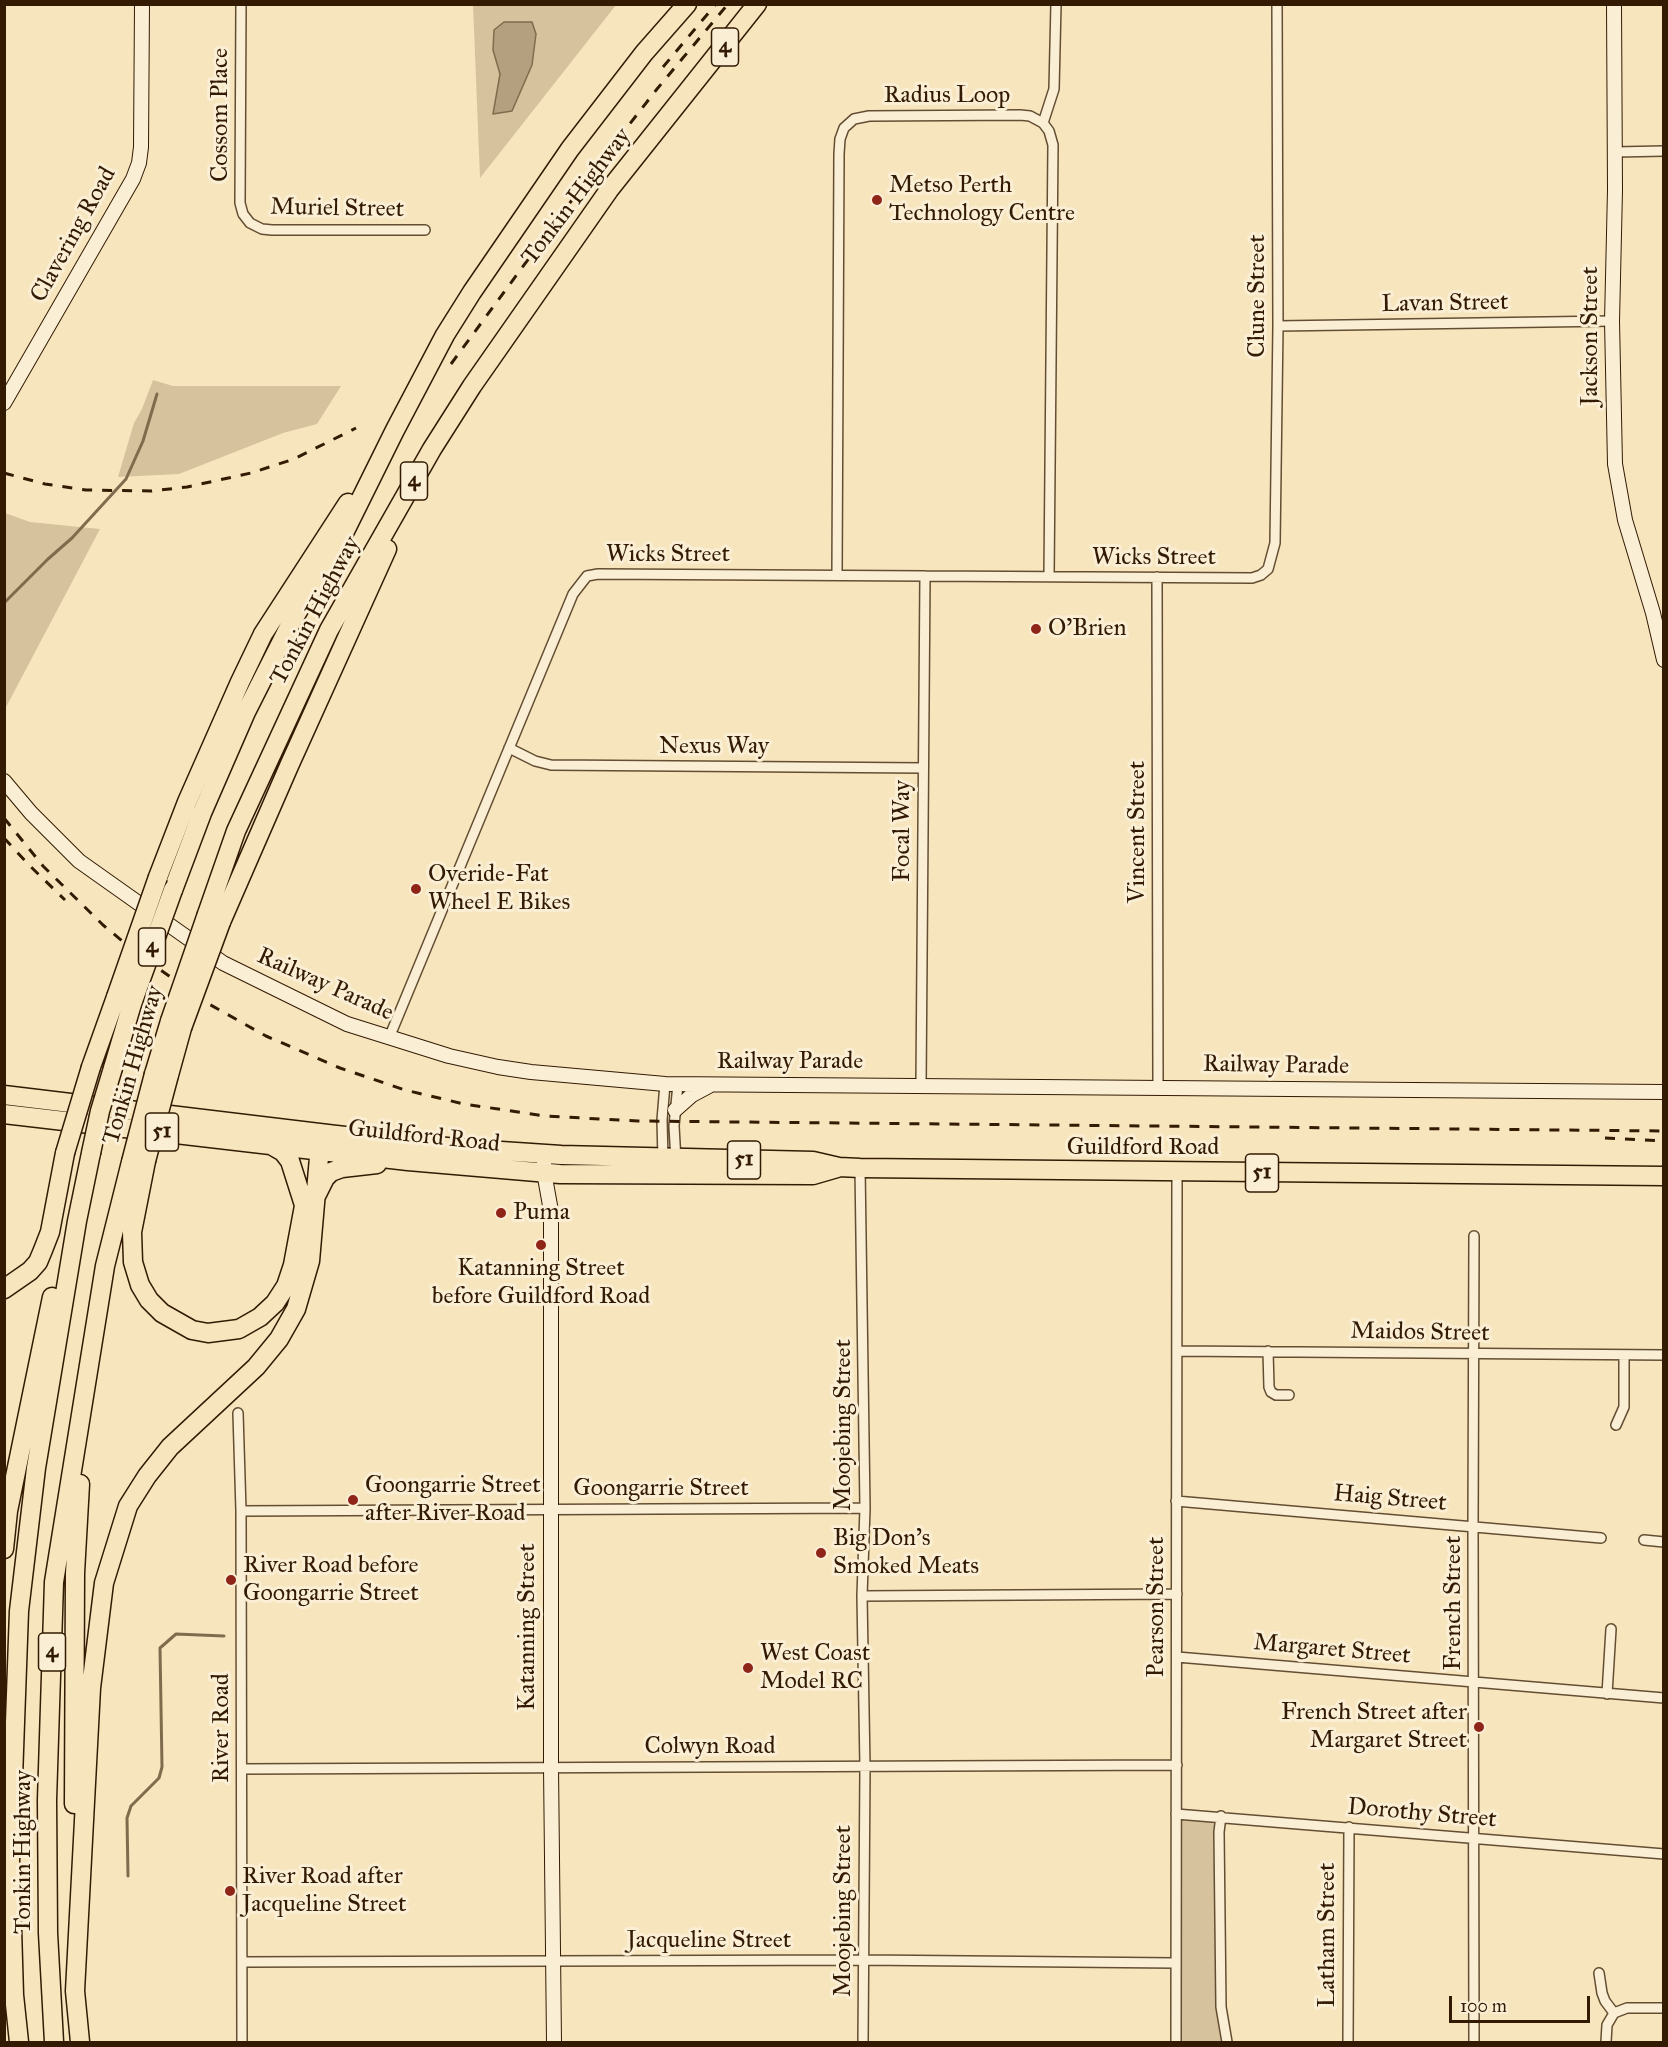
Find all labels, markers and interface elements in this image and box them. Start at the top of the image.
road number: 4 [712,28,738,66]
street label: Cossom Place [207,48,235,182]
street label: Radius Loop [884,82,1010,110]
street label: Tonkin Highway [516,123,638,271]
street label: Clavering Road [25,162,123,308]
place label: Metso Perth Technology Centre [889,172,1075,228]
street label: Muriel Street [270,193,404,225]
marker: Metso Perth Technology Centre [870,193,884,207]
street label: Clune Street [1244,234,1272,358]
street label: Jackson Street [1577,266,1605,406]
street label: Lavan Street [1381,288,1509,320]
road number: 4 [400,462,428,500]
street label: Tonkin Highway [265,532,367,690]
street label: Wicks Street [606,541,730,569]
street label: Wicks Street [1092,544,1216,572]
place label: O’Brien [1048,615,1127,643]
marker: O’Brien [1029,622,1043,636]
street label: Nexus Way [659,733,769,761]
street label: Vincent Street [1124,761,1152,903]
street label: Focal Way [889,780,917,882]
place label: Overide-Fat Wheel E Bikes [428,861,570,917]
marker: Overide-Fat Wheel E Bikes [409,882,423,896]
road number: 4 [138,928,166,966]
street label: Railway Parade [252,942,398,1028]
street label: Tonkin Highway [98,982,170,1148]
street label: Railway Parade [717,1048,863,1076]
street label: Railway Parade [1203,1050,1349,1082]
road number: 51 [146,1113,178,1151]
street label: Guildford Road [347,1115,501,1159]
street label: Guildford Road [1067,1134,1219,1162]
road number: 51 [728,1141,760,1179]
road number: 51 [1246,1154,1278,1192]
place label: Puma [513,1199,570,1227]
marker: Puma [494,1206,508,1220]
marker: Katanning Street before Guildford Road [534,1238,548,1252]
place label: Katanning Street before Guildford Road [432,1255,650,1311]
street label: Maidos Street [1350,1317,1490,1349]
street label: Moojebing Street [830,1339,858,1511]
place label: Goongarrie Street after River Road [365,1472,541,1528]
street label: Goongarrie Street [573,1475,749,1503]
street label: Haig Street [1332,1480,1448,1518]
marker: Goongarrie Street after River Road [346,1493,360,1507]
place label: Big Don's Smoked Meats [833,1525,979,1581]
street label: French Street [1440,1535,1468,1671]
street label: Pearson Street [1143,1536,1171,1678]
street label: Katanning Street [514,1543,542,1711]
marker: Big Don's Smoked Meats [814,1546,828,1560]
place label: River Road before Goongarrie Street [243,1552,419,1608]
marker: River Road before Goongarrie Street [224,1573,238,1587]
street label: Margaret Street [1252,1629,1412,1671]
road number: 4 [38,1633,66,1671]
place label: West Coast Model RC [760,1640,870,1696]
marker: West Coast Model RC [741,1661,755,1675]
street label: River Road [208,1673,236,1783]
place label: French Street after Margaret Street [1281,1699,1467,1755]
marker: French Street after Margaret Street [1472,1720,1486,1734]
street label: Colwyn Road [644,1733,776,1761]
street label: Tonkin Highway [10,1770,38,1934]
street label: Dorothy Street [1346,1793,1498,1835]
street label: Moojebing Street [830,1825,858,1997]
place label: River Road after Jacqueline Street [242,1863,407,1919]
street label: Latham Street [1314,1863,1342,2007]
marker: River Road after Jacqueline Street [223,1884,237,1898]
street label: Jacqueline Street [627,1927,791,1955]
scale bar [1452,1984,1593,2022]
text: 100 m [1460,1995,1507,2017]

